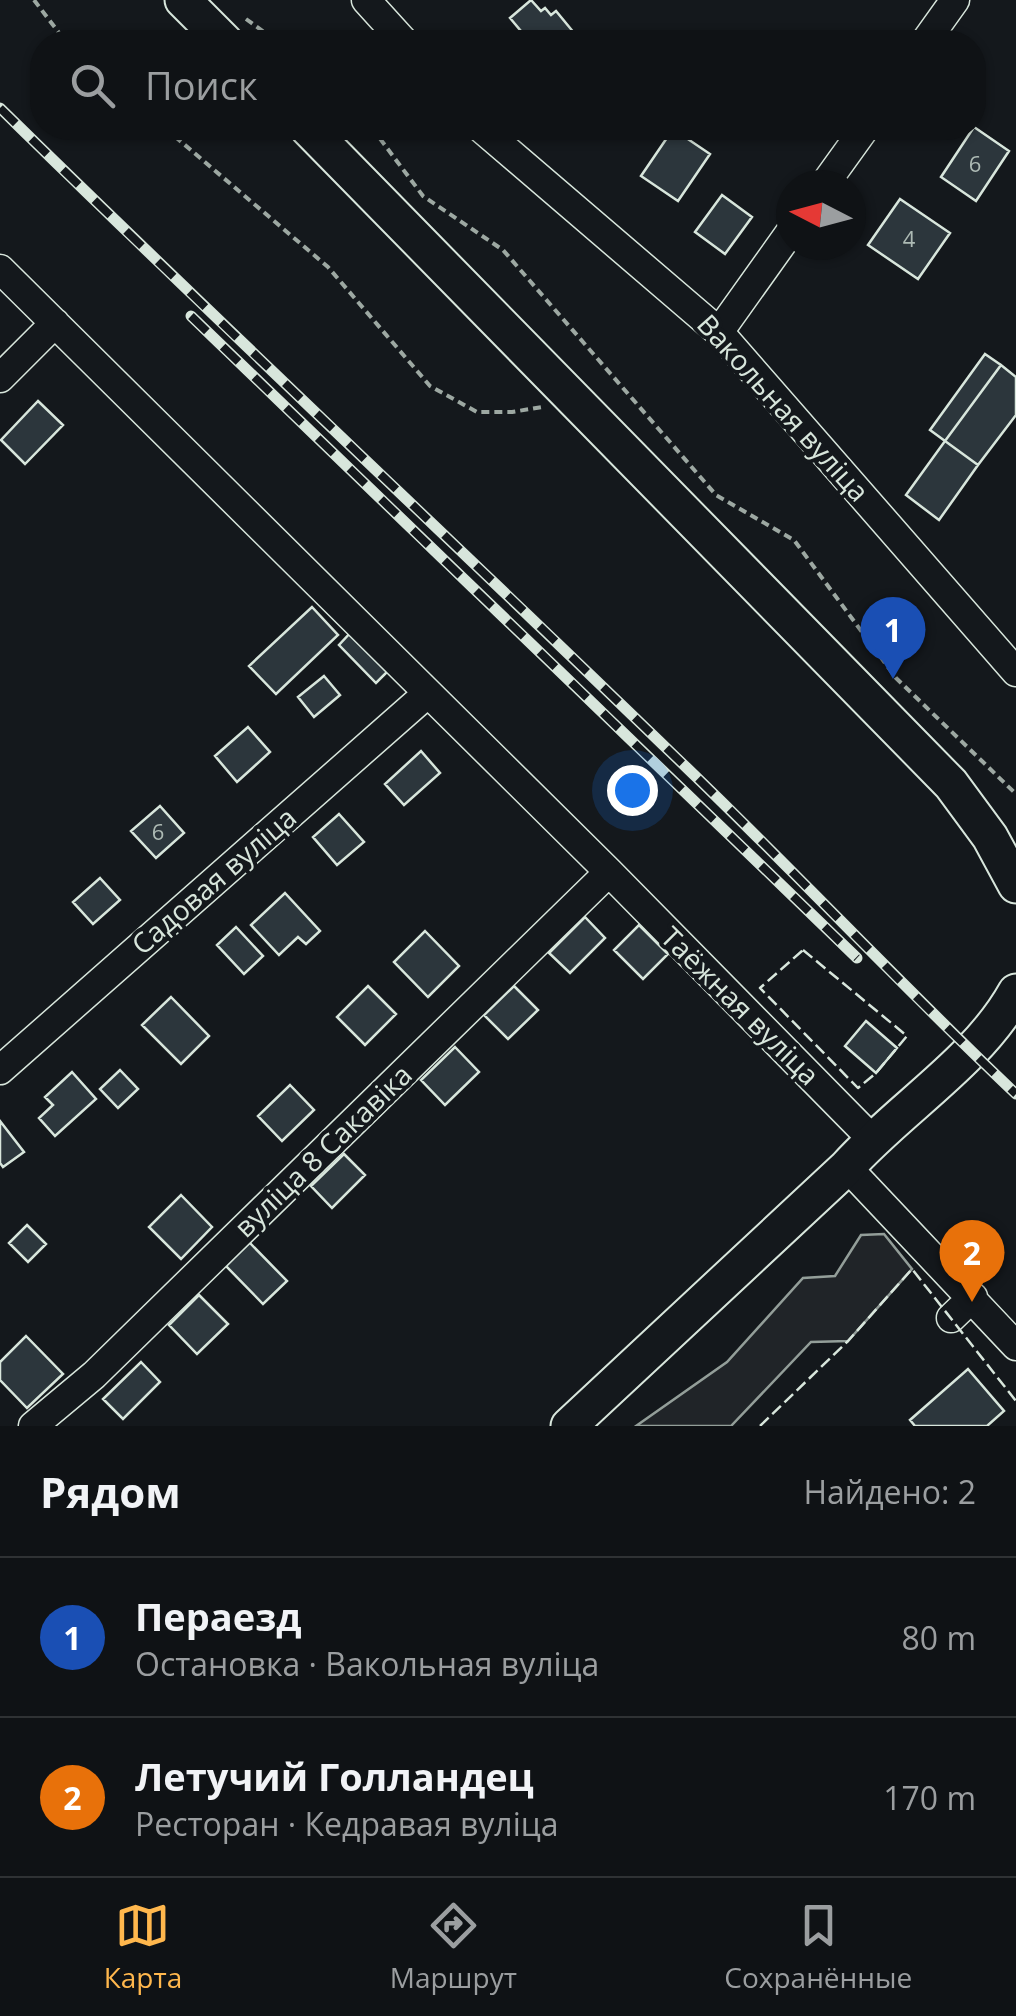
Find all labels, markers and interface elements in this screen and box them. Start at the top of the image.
search box [30,30,986,140]
icon: search [65,58,120,113]
text: Поиск [145,59,258,111]
house number: 6 [969,148,981,178]
north arrow [776,170,866,260]
house number: 4 [903,223,916,253]
street label: Вакольная вуліца [689,305,878,509]
pin: 1 [860,596,926,679]
your location [607,765,658,816]
street label: Садовая вуліца [123,798,304,962]
house number: 6 [152,816,164,846]
street label: Таёжная вуліца [653,918,828,1093]
street label: вуліца 8 Сакавіка [225,1056,419,1245]
pin: 2 [940,1220,1004,1302]
text: Рядом [40,1463,181,1520]
text: Найдено: 2 [803,1470,976,1513]
text: Пераезд [135,1590,302,1642]
text: 1 [63,1616,82,1659]
text: 80 m [901,1616,976,1659]
text: Остановка · Вакольная вуліца [135,1642,599,1685]
text: Летучий Голландец [135,1750,534,1802]
text: 2 [63,1776,82,1819]
text: 170 m [883,1776,976,1819]
text: Ресторан · Кедравая вуліца [135,1802,559,1845]
tab: Карта [104,1898,182,1996]
tab: Маршрут [390,1898,517,1996]
tab: Сохранённые [724,1898,912,1996]

